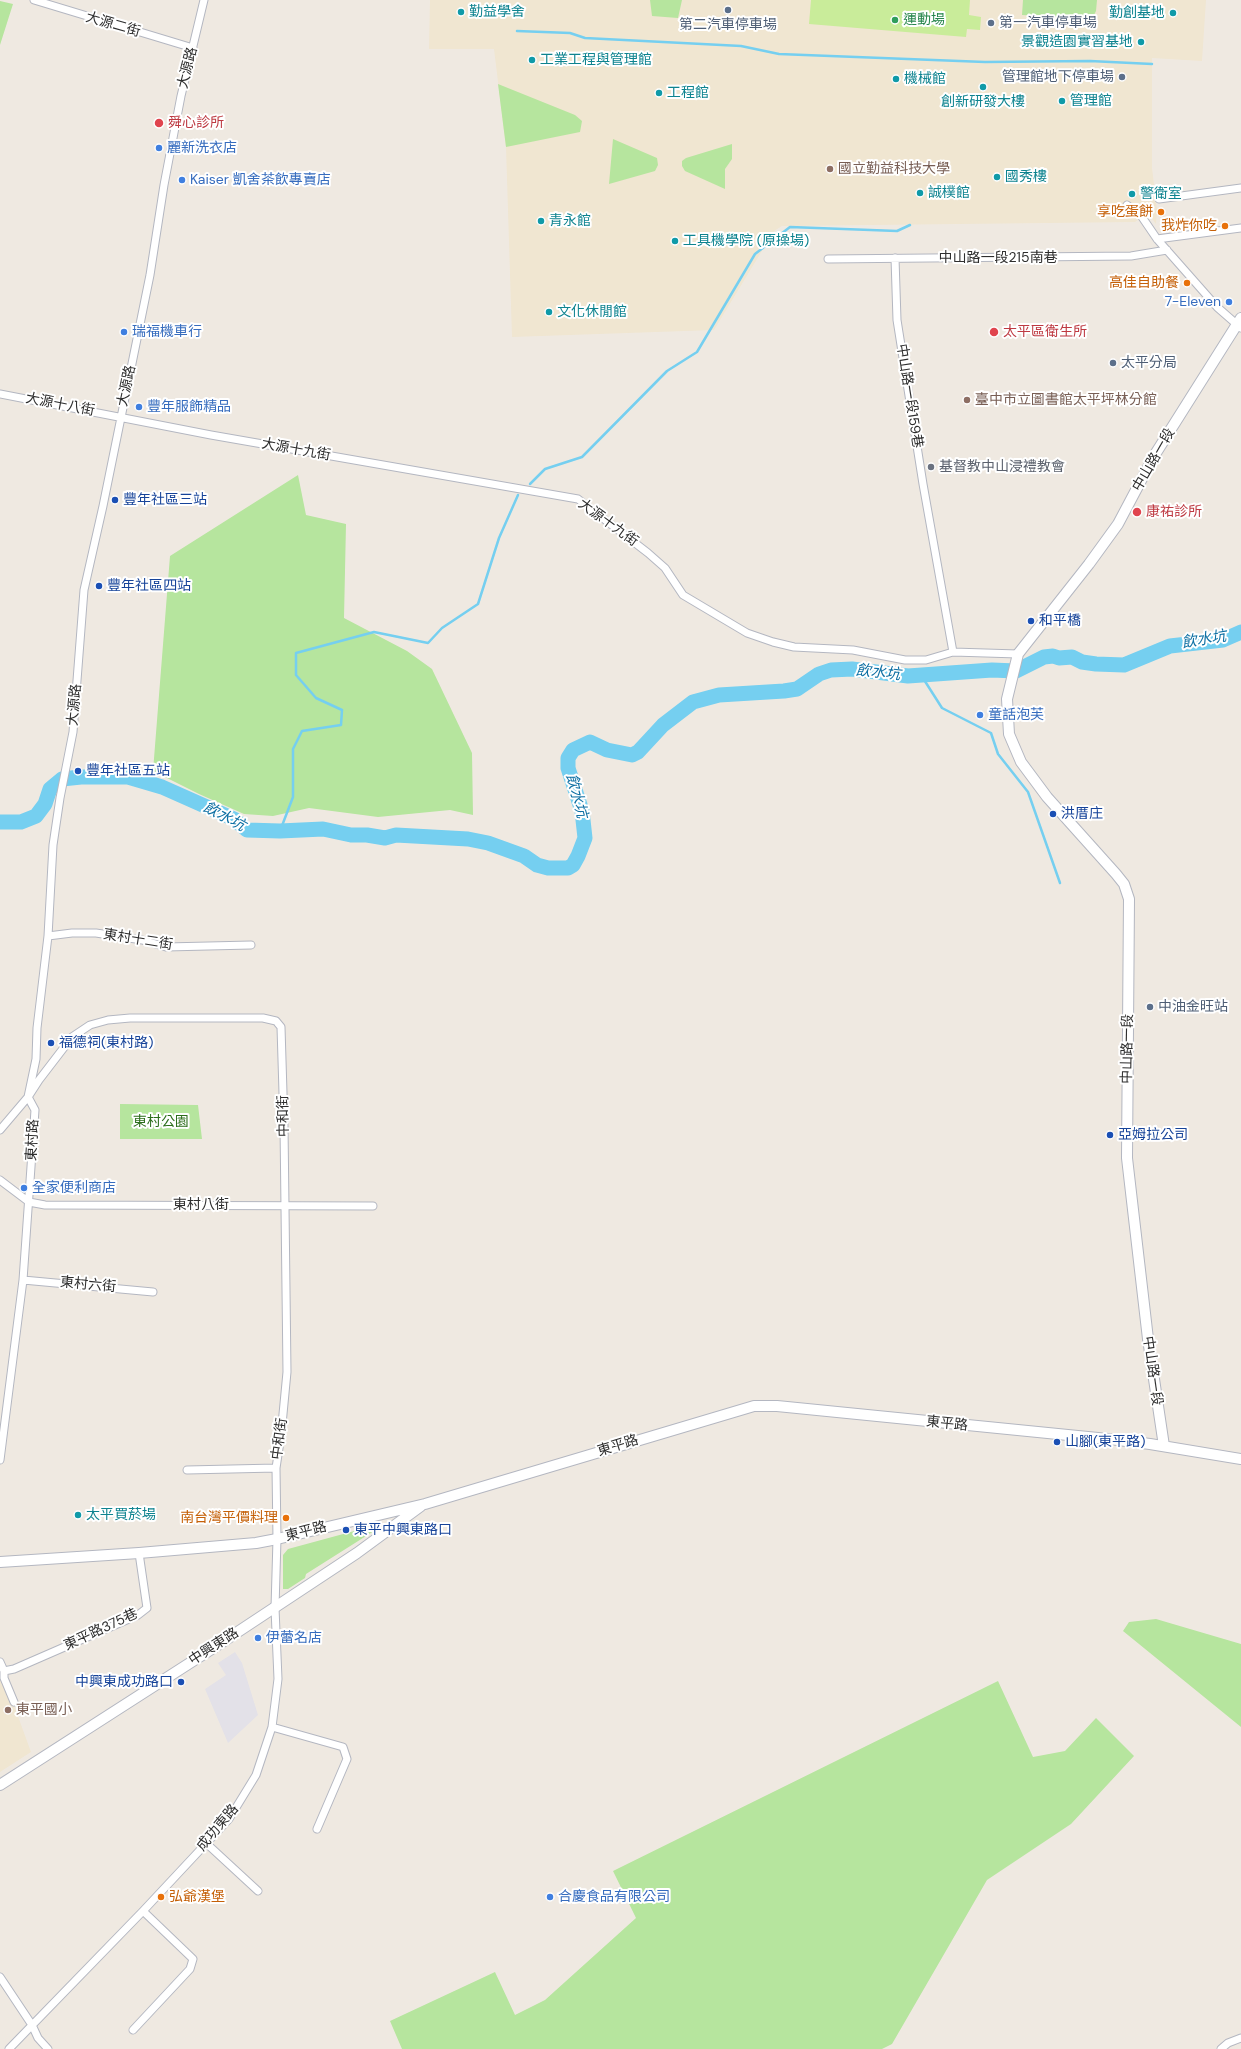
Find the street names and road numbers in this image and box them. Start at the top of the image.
street label: 大源二街 [84,9,142,41]
street label: 大源路 [175,46,201,90]
street label: 中山路一段215南巷 [939,250,1057,266]
street label: 中山路一段159巷 [892,343,926,449]
street label: 大源路 [114,364,140,408]
street label: 大源十八街 [24,390,96,420]
street label: 中山路一段 [1129,425,1179,495]
street label: 大源十九街 [260,436,332,464]
street label: 大源十九街 [575,496,641,550]
street label: 大源路 [65,683,85,727]
street label: 東村十二街 [102,926,174,954]
street label: 中山路一段 [1119,1014,1137,1084]
street label: 中和街 [275,1095,293,1137]
street label: 東村路 [24,1119,42,1161]
street label: 東村八街 [173,1197,229,1213]
street label: 東村六街 [59,1274,117,1296]
street label: 中山路一段 [1139,1335,1165,1407]
street label: 東平路 [925,1413,969,1435]
street label: 中和街 [269,1417,291,1461]
street label: 東平路 [595,1432,641,1460]
street label: 東平路 [284,1519,328,1545]
street label: 東平路375巷 [61,1606,141,1654]
street label: 中興東路 [186,1625,242,1669]
street label: 成功東路 [194,1801,242,1855]

